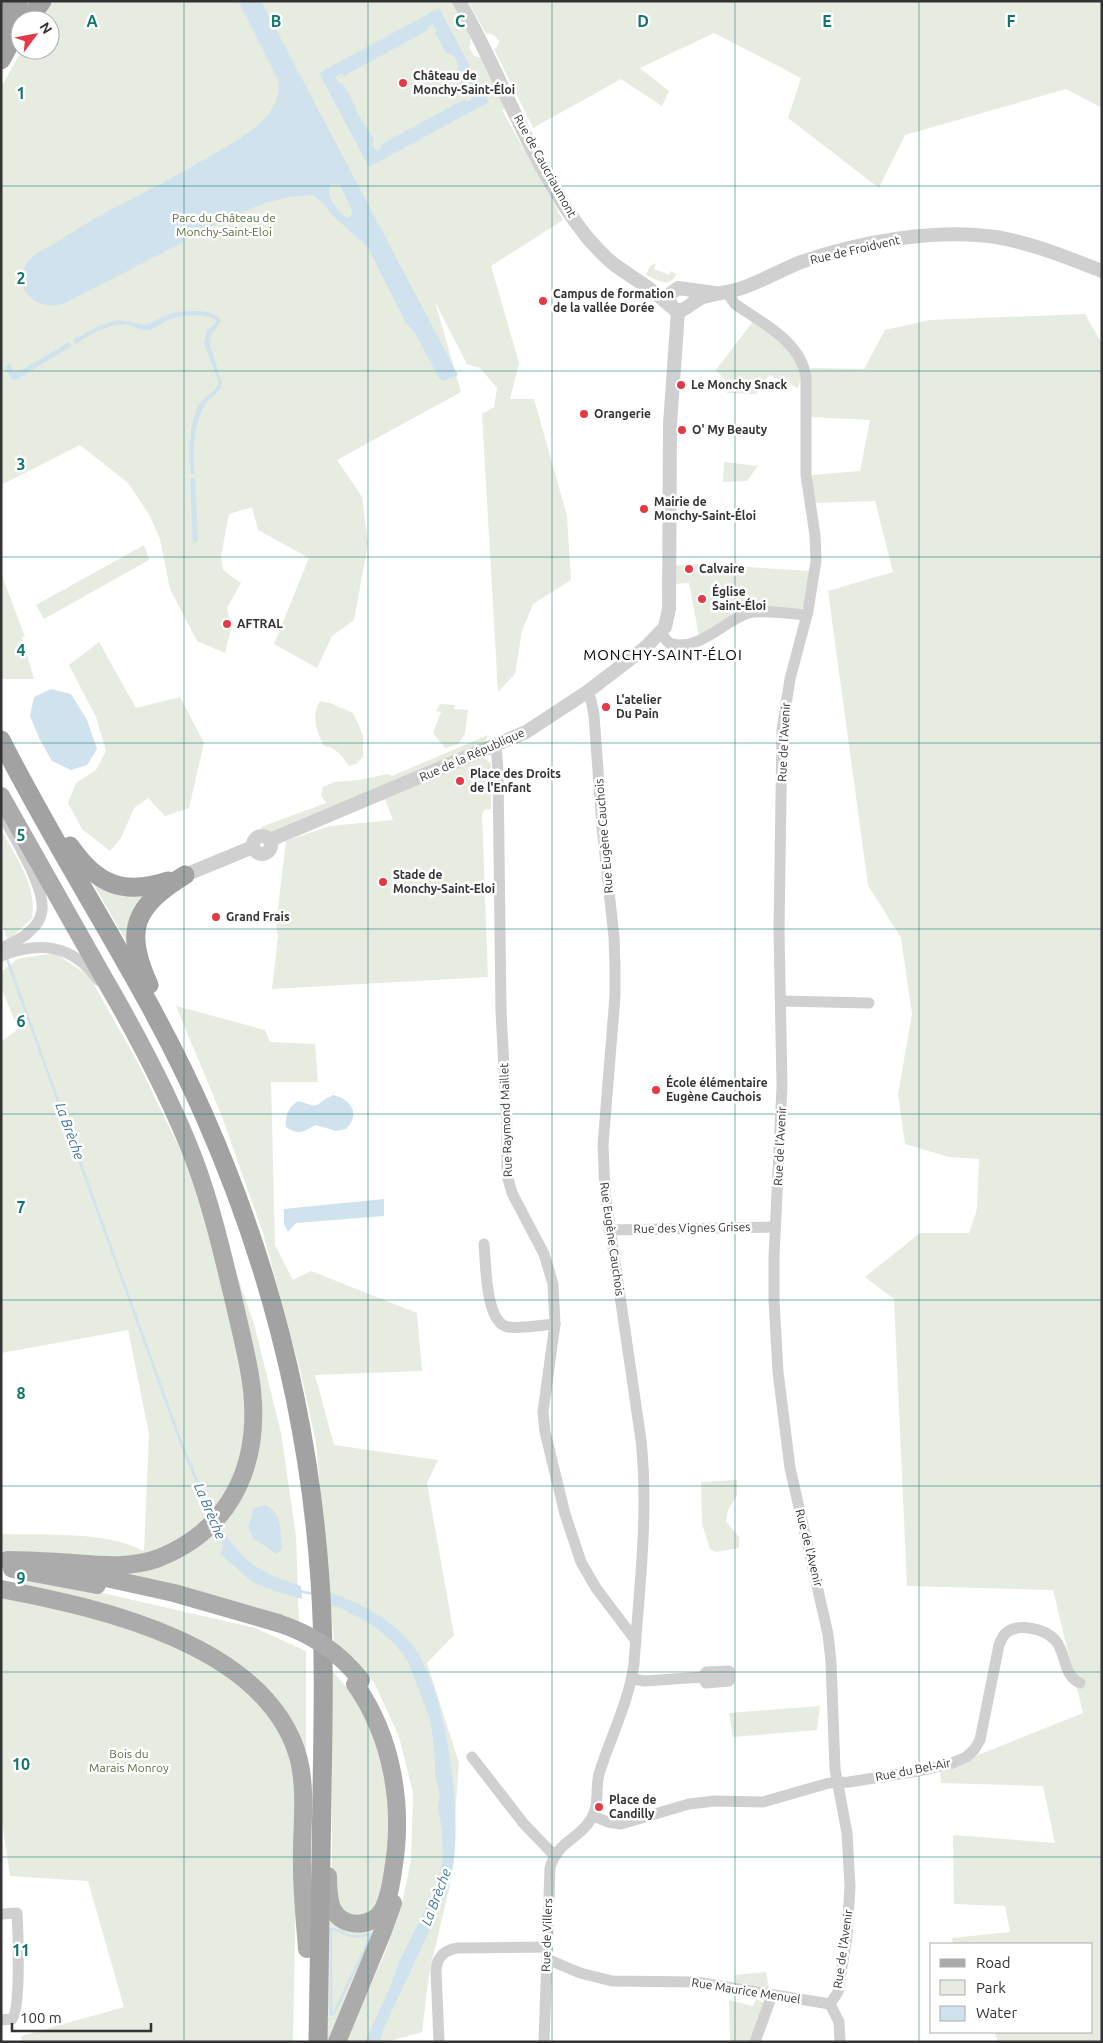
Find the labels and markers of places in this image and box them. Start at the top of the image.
place label: Château de Monchy-Saint-Éloi [413,69,515,96]
marker: Château de Monchy-Saint-Éloi [397,77,409,89]
place label: Campus de formation de la vallée Dorée [553,287,674,314]
marker: Campus de formation de la vallée Dorée [537,295,549,307]
place label: Le Monchy Snack [691,378,787,391]
marker: Le Monchy Snack [675,379,687,391]
place label: Orangerie [594,407,651,420]
marker: Orangerie [578,408,590,420]
place label: O' My Beauty [692,423,768,436]
marker: O' My Beauty [676,424,688,436]
place label: Mairie de Monchy-Saint-Éloi [654,495,756,522]
marker: Mairie de Monchy-Saint-Éloi [638,503,650,515]
place label: Calvaire [699,562,745,575]
marker: Calvaire [683,563,695,575]
place label: Église Saint-Éloi [712,583,766,612]
marker: Église Saint-Éloi [696,593,708,605]
place label: AFTRAL [237,617,283,630]
marker: AFTRAL [221,618,233,630]
place label: L'atelier Du Pain [616,693,662,720]
marker: L'atelier Du Pain [600,701,612,713]
place label: Place des Droits de l'Enfant [470,767,561,794]
marker: Place des Droits de l'Enfant [454,775,466,787]
place label: Stade de Monchy-Saint-Eloi [393,868,495,895]
marker: Stade de Monchy-Saint-Eloi [377,876,389,888]
place label: Grand Frais [226,910,290,923]
marker: Grand Frais [210,911,222,923]
place label: École élémentaire Eugène Cauchois [666,1074,768,1103]
marker: École élémentaire Eugène Cauchois [650,1084,662,1096]
place label: Place de Candilly [609,1793,656,1820]
marker: Place de Candilly [593,1801,605,1813]

